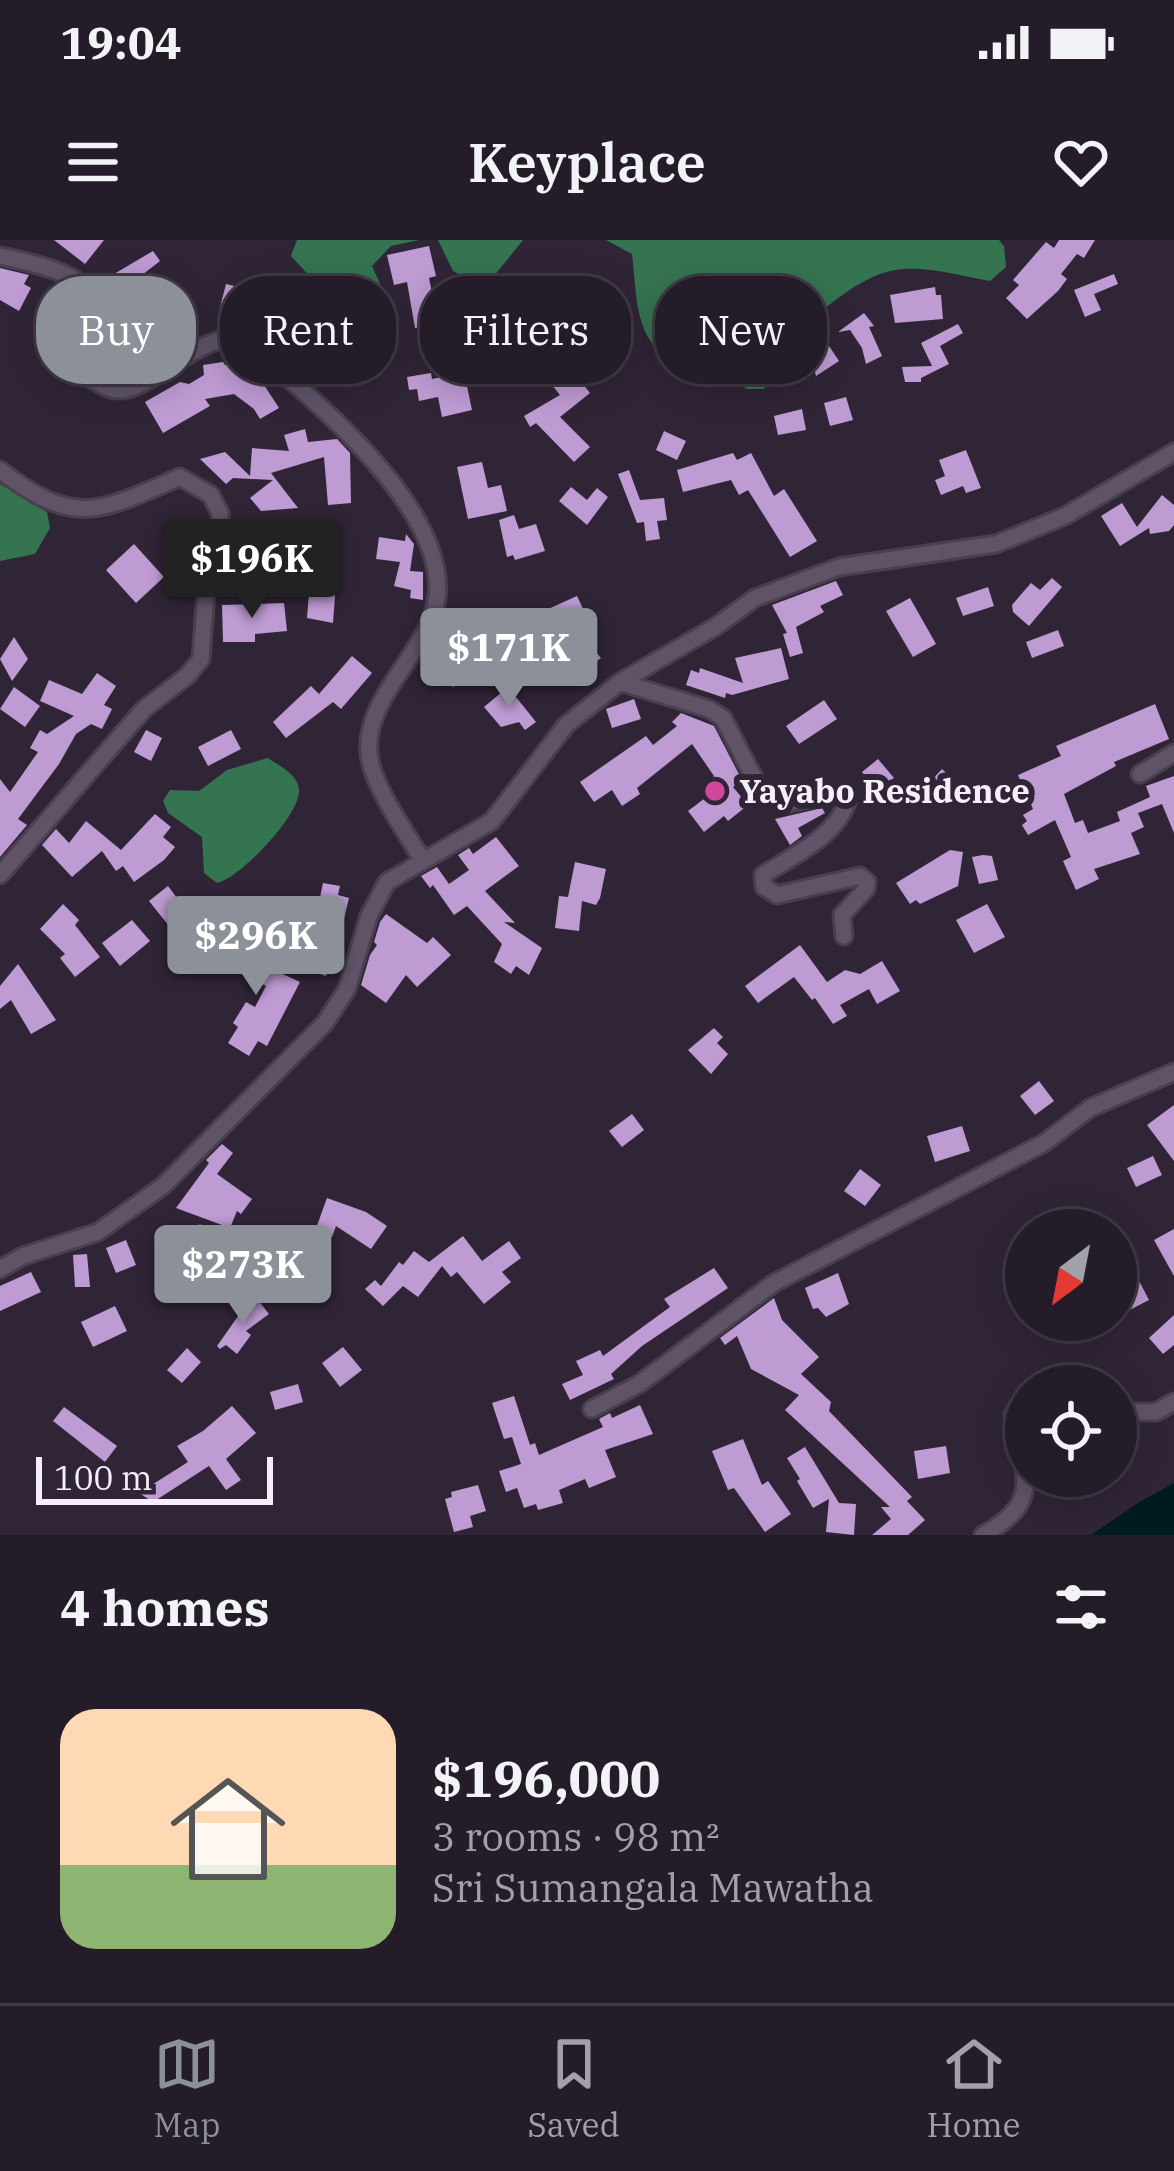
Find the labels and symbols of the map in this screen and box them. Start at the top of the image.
pin: $196K [168,519,336,621]
pin: $171K [425,608,593,710]
place label: Yayabo Residence [739,769,1030,812]
marker: Yayabo Residence [702,778,728,804]
pin: $296K [172,896,340,998]
north arrow [1005,1209,1137,1341]
pin: $273K [159,1225,327,1327]
scale bar [36,1451,273,1504]

